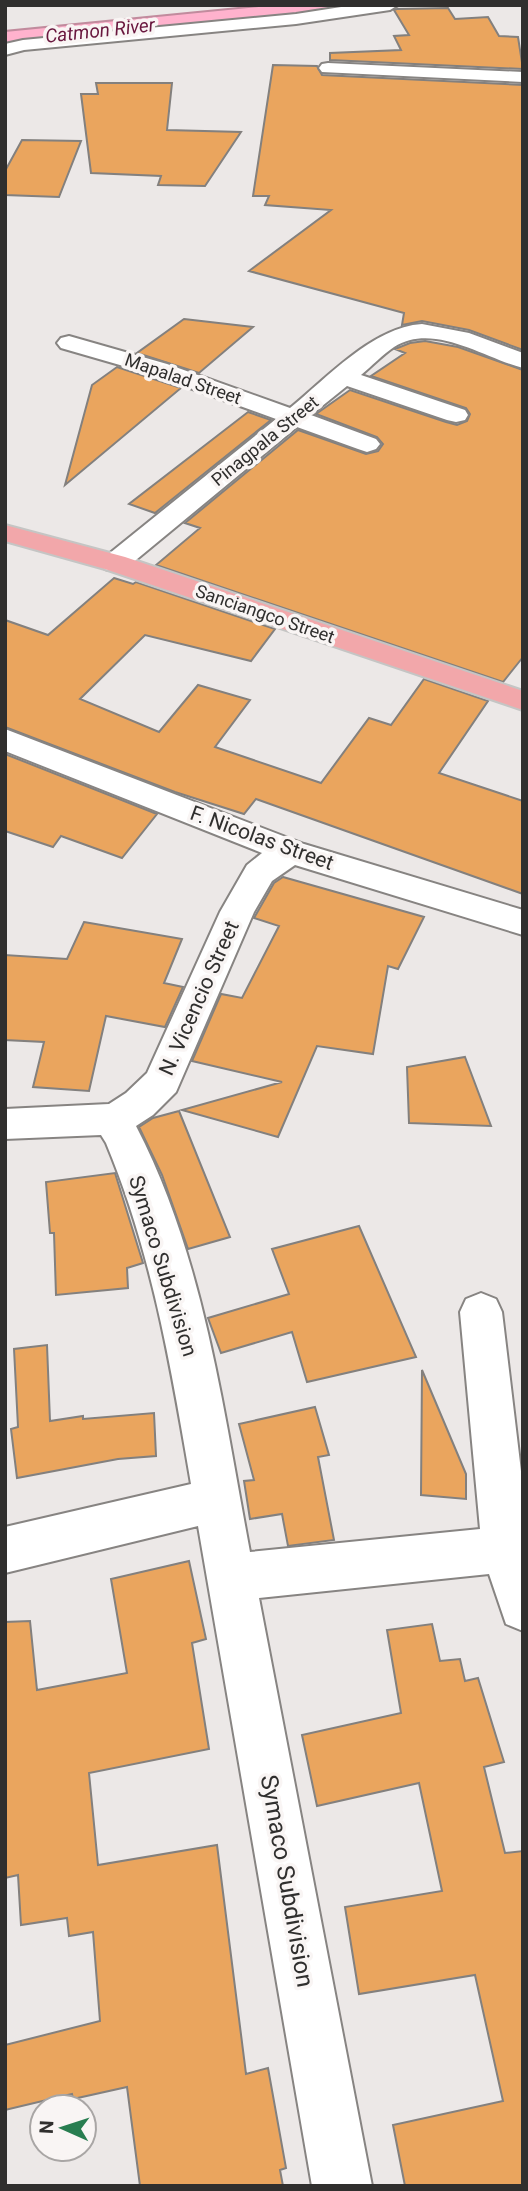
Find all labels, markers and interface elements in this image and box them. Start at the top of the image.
water label: Catmon River [44,13,157,48]
street label: Mapalad Street [122,349,244,408]
street label: Pinagpala Street [207,391,323,490]
street label: Sanciangco Street [193,580,338,647]
street label: F. Nicolas Street [187,801,337,875]
street label: N. Vicencio Street [154,917,244,1079]
street label: Symaco Subdivision [124,1173,202,1359]
street label: Symaco Subdivision [255,1773,319,1989]
north arrow [28,2093,98,2163]
text: N [35,2120,58,2134]

